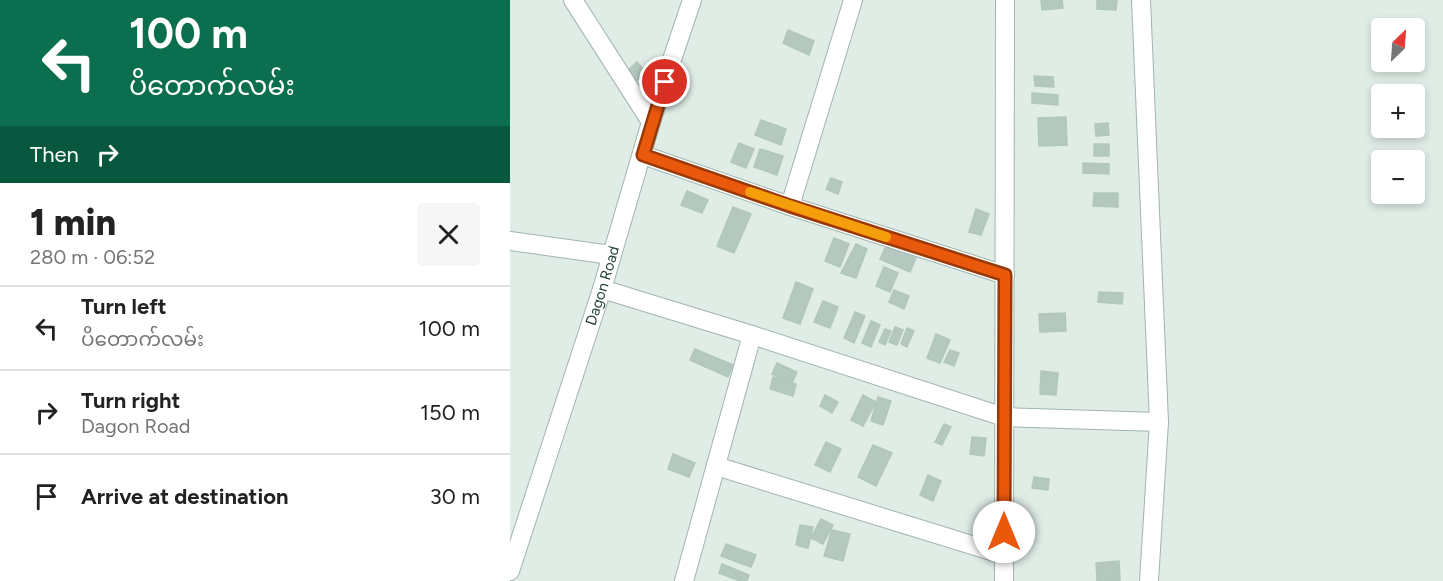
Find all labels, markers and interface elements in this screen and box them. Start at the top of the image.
text: 100 m [129,8,248,59]
north arrow [1371,18,1425,72]
map controls [1371,18,1425,204]
icon: left [30,24,108,102]
pin [639,56,690,107]
icon: arrive [648,65,681,98]
text: ပိတောက်လမ်း [129,69,295,102]
button: + [1371,84,1425,138]
icon: right [91,138,124,171]
text: Then [30,141,79,168]
button: − [1371,150,1425,204]
text: 1 min [30,201,116,244]
button: close [417,203,480,266]
street label: Dagon Road [582,244,623,328]
text: 280 m · 06:52 [30,245,155,269]
text: Turn left [81,293,167,320]
icon: left [30,312,63,345]
text: 100 m [419,315,480,342]
text: ပိတောက်လမ်း [81,327,204,351]
text: Turn right [81,387,180,414]
icon: right [30,396,63,429]
text: 150 m [420,399,480,426]
text: Dagon Road [81,414,190,438]
icon: arrive [30,480,63,513]
text: Arrive at destination [81,483,289,510]
text: 30 m [430,483,480,510]
position arrow [972,500,1036,564]

